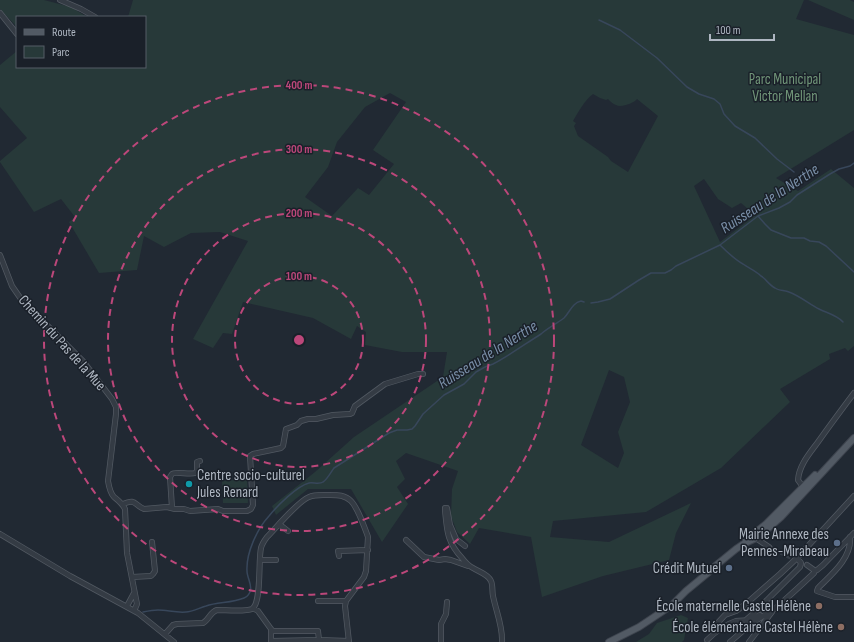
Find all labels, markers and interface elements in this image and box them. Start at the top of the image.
legend [16,16,146,68]
scale bar [710,16,774,42]
text: 100 m [716,23,741,38]
text: Route [52,25,76,40]
text: Parc [52,45,70,60]
park label: Parc Municipal Victor Mellan [749,70,821,106]
text: 400 m [286,78,312,93]
text: 300 m [286,142,312,157]
water label: Ruisseau de la Nerthe [717,160,823,238]
text: 200 m [286,206,312,221]
text: 100 m [286,269,312,284]
street label: Chemin du Pas de la Mue [14,291,110,395]
water label: Ruisseau de la Nerthe [435,317,541,393]
centre of rings [292,333,306,347]
place label: Centre socio-culturel Jules Renard [196,466,305,502]
marker: Centre socio-culturel Jules Renard [184,479,194,489]
place label: Mairie Annexe des Pennes-Mirabeau [739,525,829,561]
marker: Mairie Annexe des Pennes-Mirabeau [832,538,842,548]
place label: Crédit Mutuel [653,559,721,578]
marker: Crédit Mutuel [724,563,734,573]
place label: École maternelle Castel Hélène [656,597,811,616]
marker: École maternelle Castel Hélène [814,601,824,611]
place label: École élémentaire Castel Hélène [672,618,833,637]
marker: École élémentaire Castel Hélène [836,622,846,632]

